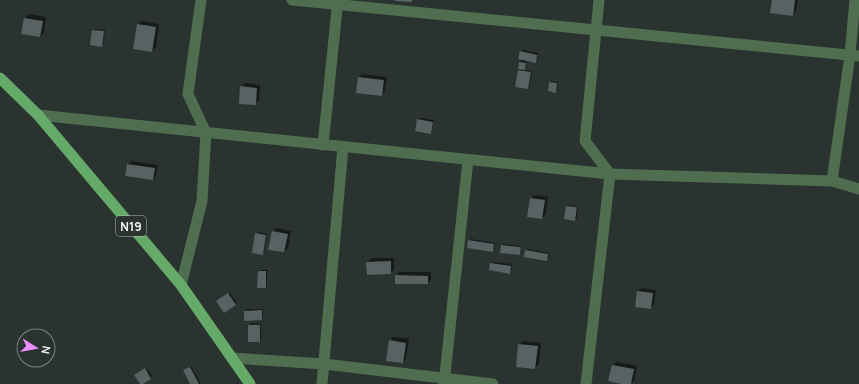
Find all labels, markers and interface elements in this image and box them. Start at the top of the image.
road number: N19 [116,216,146,236]
north arrow [16,328,56,368]
text: N [38,345,54,355]

